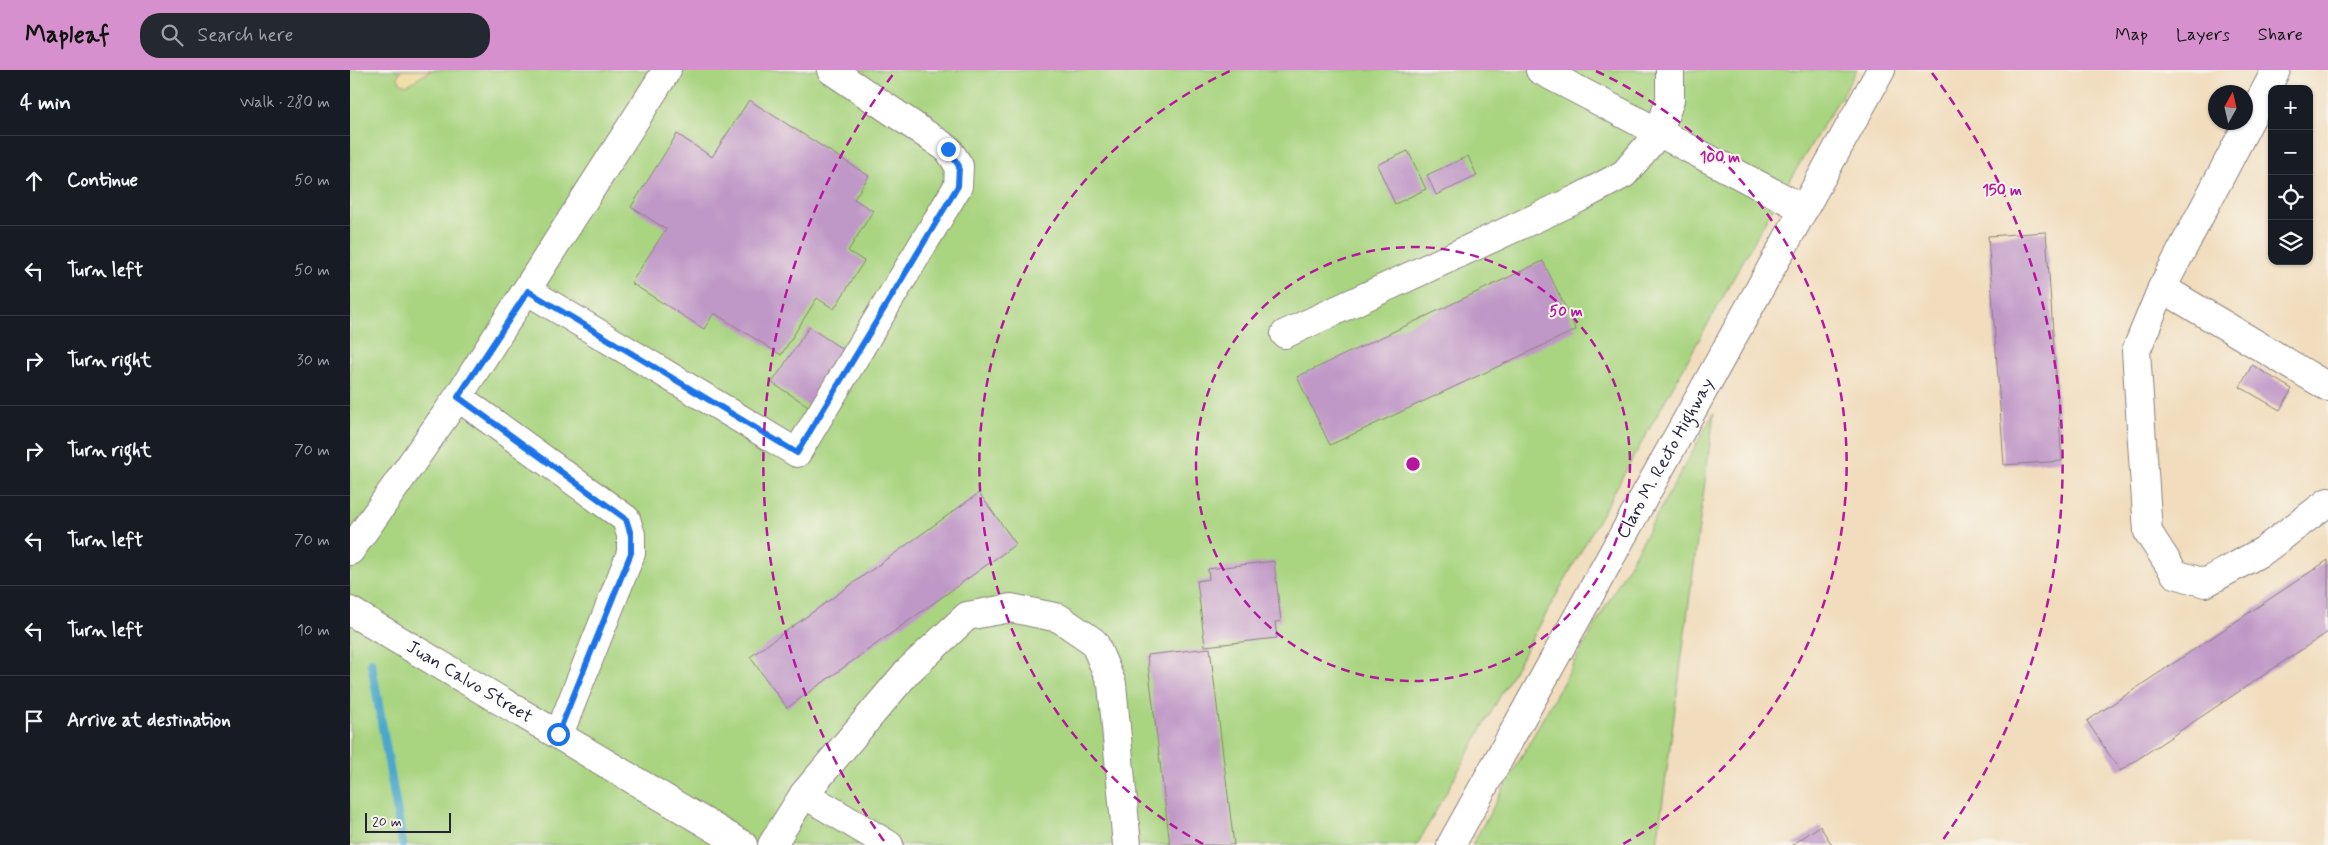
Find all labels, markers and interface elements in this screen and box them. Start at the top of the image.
search box [140,13,490,58]
text: Mapleaf [25,20,110,51]
icon: search [158,21,186,49]
text: Search here [198,23,293,48]
text: Map [2115,23,2148,47]
text: Layers [2176,23,2230,47]
text: Share [2258,23,2303,47]
north arrow [2208,85,2253,130]
map controls [2268,85,2313,265]
button: + [2268,85,2313,130]
text: 4 min [20,89,71,117]
text: Walk · 280 m [240,92,330,113]
button: − [2268,130,2313,175]
route end [937,138,960,161]
text: 100 m [1700,148,1740,168]
icon: ahead [20,167,48,195]
text: Continue [67,168,138,193]
text: 50 m [294,170,330,191]
button: locate [2268,175,2313,220]
text: 150 m [1982,181,2022,201]
button: layers [2268,220,2313,265]
icon: left [20,257,48,285]
text: Turn left [67,258,143,283]
text: 50 m [294,260,330,281]
text: 50 m [1549,302,1583,322]
icon: right [20,347,48,375]
text: Turn right [67,348,151,373]
text: 30 m [297,350,330,371]
street label: Claro M. Recto Highway [1611,374,1720,543]
icon: right [20,437,48,465]
text: Turn right [67,438,151,463]
text: 70 m [294,440,330,461]
centre of rings [1404,455,1422,473]
icon: left [20,527,48,555]
text: Turn left [67,528,143,553]
text: 70 m [294,530,330,551]
icon: left [20,617,48,645]
text: Turn left [67,618,143,643]
text: 10 m [297,620,330,641]
street label: Juan Calvo Street [402,635,537,729]
icon: arrive [20,707,48,735]
text: Arrive at destination [67,708,231,733]
route start [547,723,570,746]
scale bar [365,810,451,833]
text: 20 m [372,813,402,831]

